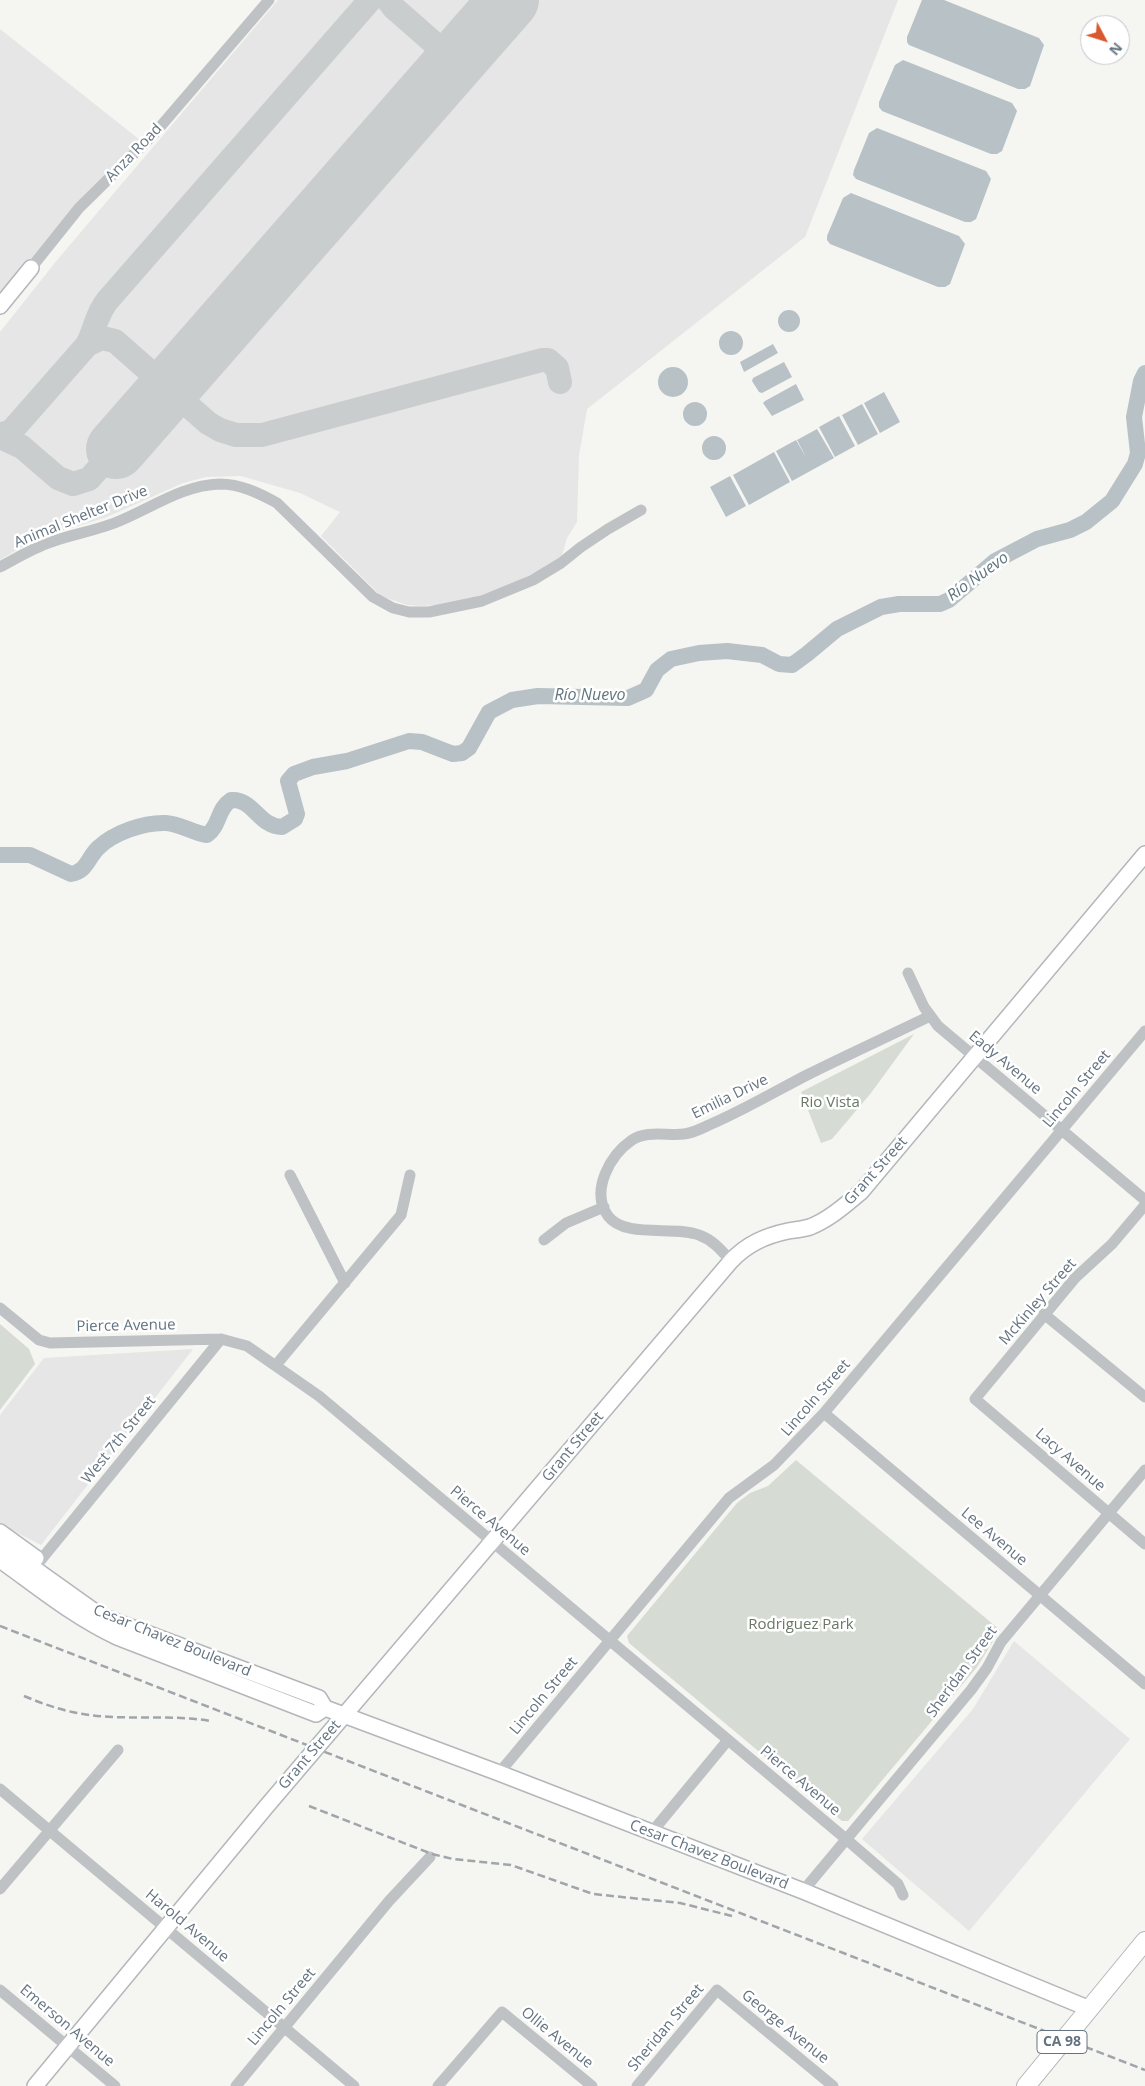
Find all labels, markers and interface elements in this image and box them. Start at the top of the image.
north arrow [1080,15,1130,65]
text: N [1105,39,1127,60]
street label: Anza Road [102,120,166,186]
street label: Animal Shelter Drive [12,482,150,552]
water label: Río Nuevo [944,548,1012,606]
water label: Río Nuevo [554,685,626,705]
street label: Eady Avenue [965,1027,1045,1099]
street label: Lincoln Street [1039,1047,1115,1131]
street label: Emilia Drive [689,1071,771,1123]
park label: Rio Vista [800,1094,860,1112]
street label: Grant Street [841,1133,911,1209]
street label: McKinley Street [996,1255,1080,1349]
street label: Pierce Avenue [76,1316,176,1336]
street label: Lincoln Street [778,1356,854,1440]
street label: West 7th Street [78,1393,160,1487]
street label: Grant Street [539,1408,607,1486]
street label: Lacy Avenue [1031,1425,1109,1495]
street label: Pierce Avenue [446,1482,534,1560]
street label: Lee Avenue [957,1504,1031,1570]
street label: Cesar Chavez Boulevard [91,1601,253,1681]
park label: Rodriguez Park [748,1616,854,1634]
street label: Sheridan Street [923,1623,1001,1721]
street label: Lincoln Street [506,1654,582,1738]
street label: Grant Street [275,1717,345,1793]
street label: Pierce Avenue [756,1742,844,1820]
street label: Cesar Chavez Boulevard [627,1816,791,1894]
street label: Harold Avenue [142,1886,232,1966]
street label: Lincoln Street [244,1965,320,2049]
street label: Emerson Avenue [16,1981,118,2071]
street label: Sheridan Street [624,1981,708,2075]
street label: George Avenue [738,1986,832,2068]
street label: Ollie Avenue [517,2003,597,2073]
road number: CA 98 [1037,2030,1087,2054]

